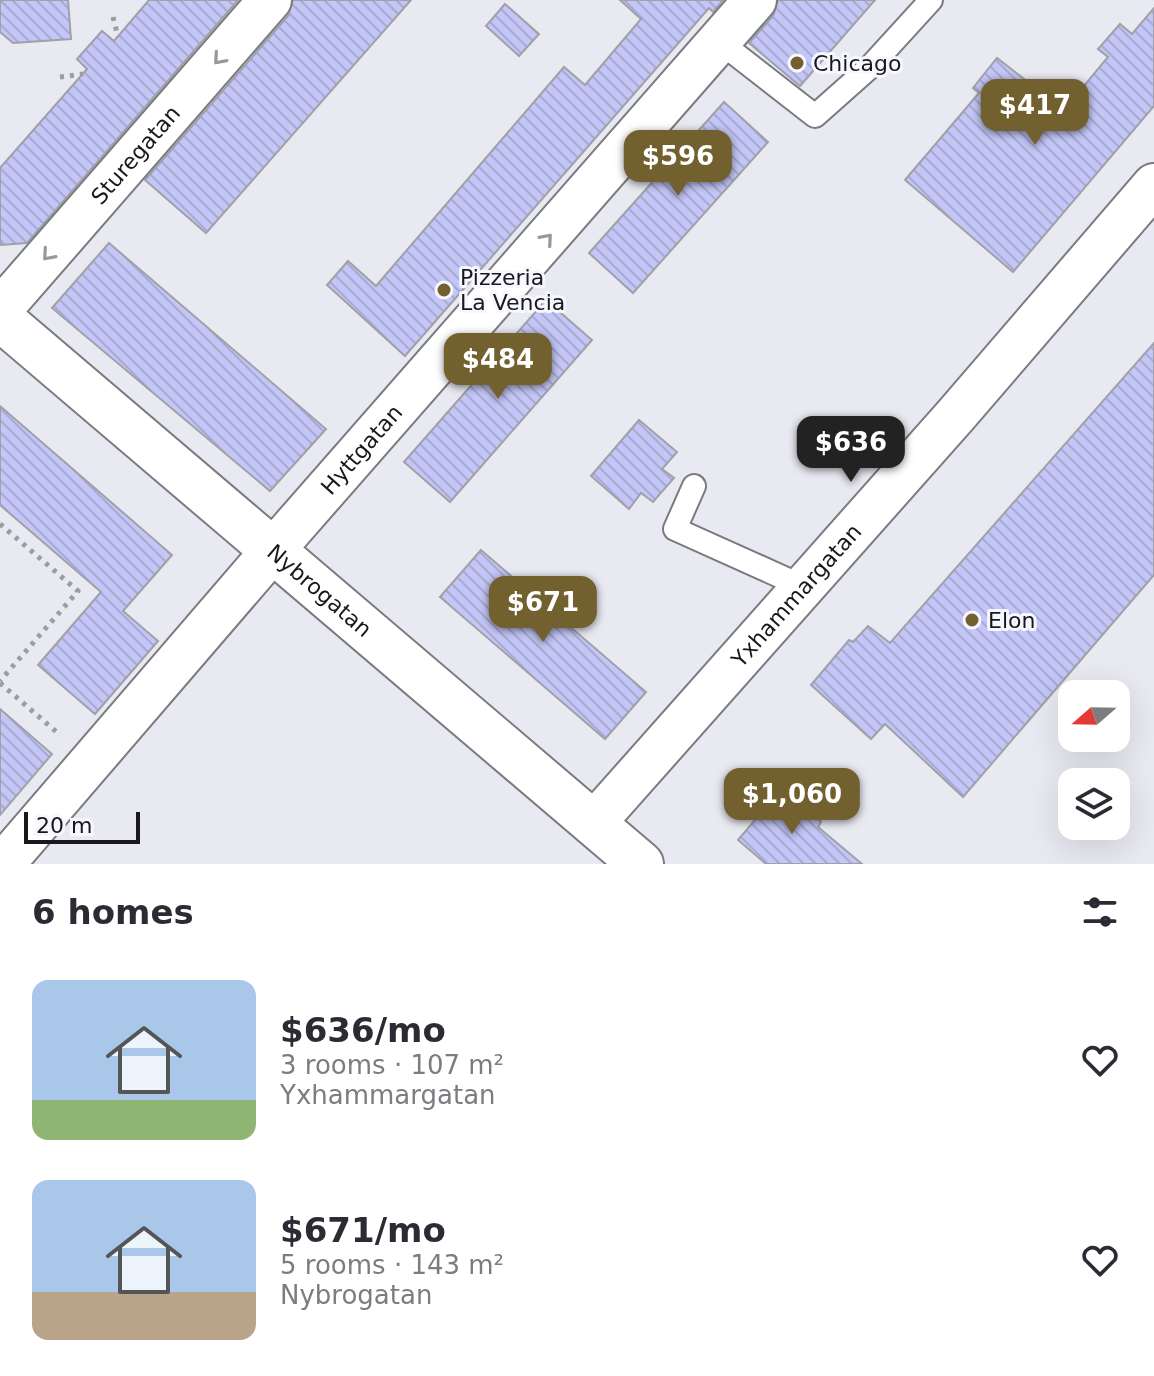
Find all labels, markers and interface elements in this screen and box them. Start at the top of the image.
one-way arrow [214,49,229,64]
place label: Chicago [813,51,901,76]
marker: Chicago [788,54,806,72]
pin: $417 [988,79,1082,147]
text: $417 [999,90,1071,120]
street label: Sturegatan [86,101,185,209]
pin: $596 [631,130,725,198]
text: $596 [642,141,714,171]
one-way arrow [538,233,552,248]
one-way arrow [43,245,58,260]
place label: Pizzeria La Vencia [460,265,565,315]
marker: Pizzeria La Vencia [435,281,453,299]
pin: $484 [451,333,545,401]
text: $484 [462,344,534,374]
street label: Hyttgatan [316,400,407,499]
pin: $636 [804,416,898,484]
text: $636 [815,427,887,457]
street label: Yxhammargatan [726,519,866,673]
street label: Nybrogatan [262,539,377,642]
pin: $671 [496,576,590,644]
text: $671 [507,587,579,617]
place label: Elon [988,608,1035,633]
marker: Elon [963,611,981,629]
north arrow [1058,680,1130,752]
map controls [1058,680,1130,840]
pin: $1,060 [727,768,857,836]
button: layers [1058,768,1130,840]
text: $1,060 [742,779,842,809]
scale bar [24,808,140,844]
text: 20 m [36,813,92,838]
icon: filters [1078,890,1122,934]
text: 6 homes [32,892,194,932]
text: $636/mo [280,1010,446,1050]
icon: home [96,1012,192,1108]
icon: heart [1078,1038,1122,1082]
text: 3 rooms · 107 m² [280,1050,504,1080]
text: Yxhammargatan [280,1080,496,1110]
text: $671/mo [280,1210,446,1250]
icon: home [96,1212,192,1308]
icon: heart [1078,1238,1122,1282]
text: 5 rooms · 143 m² [280,1250,504,1280]
text: Nybrogatan [280,1280,432,1310]

